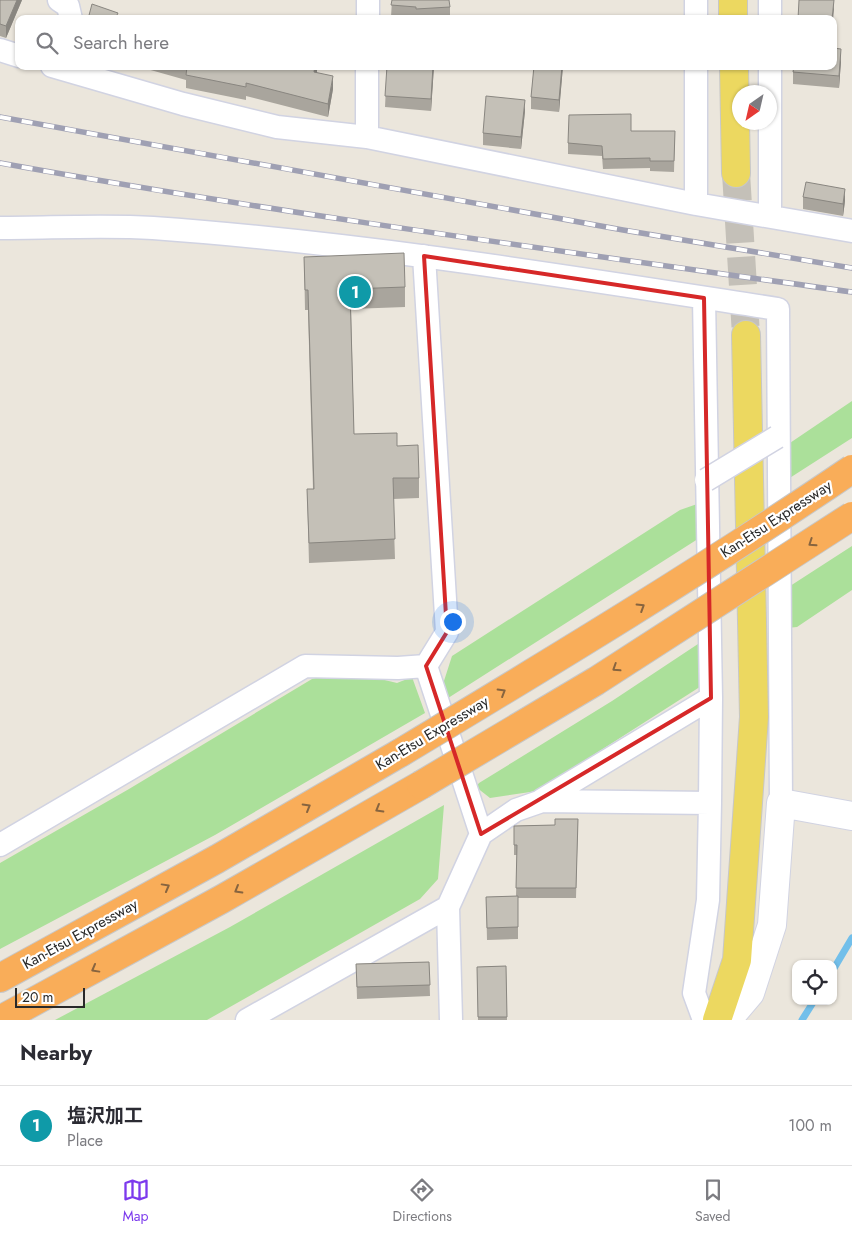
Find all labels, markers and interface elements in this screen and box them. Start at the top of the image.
search box [15,15,837,70]
icon: search [33,29,61,57]
text: Search here [73,29,169,56]
north arrow [732,85,777,130]
pin: 1 [339,273,371,311]
street label: Kan-Etsu Expressway [716,475,836,563]
one-way arrow [808,537,817,546]
one-way arrow [635,604,644,613]
your location [440,609,466,635]
one-way arrow [612,662,621,672]
one-way arrow [497,688,506,698]
street label: Kan-Etsu Expressway [371,690,493,776]
one-way arrow [301,803,310,813]
one-way arrow [375,803,384,813]
one-way arrow [160,883,169,893]
one-way arrow [234,884,243,894]
street label: Kan-Etsu Expressway [18,893,142,975]
map controls [792,960,837,1005]
button: locate [792,960,837,1005]
one-way arrow [92,963,101,973]
scale bar [15,985,85,1008]
text: 20 m [22,987,54,1007]
text: Nearby [20,1038,92,1068]
text: 塩沢加工 [67,1102,143,1129]
text: 1 [32,1114,40,1137]
text: 100 m [788,1114,832,1137]
text: Place [67,1129,103,1152]
tab: Map [122,1176,150,1226]
tab: Directions [393,1176,452,1226]
tab: Saved [695,1176,730,1226]

